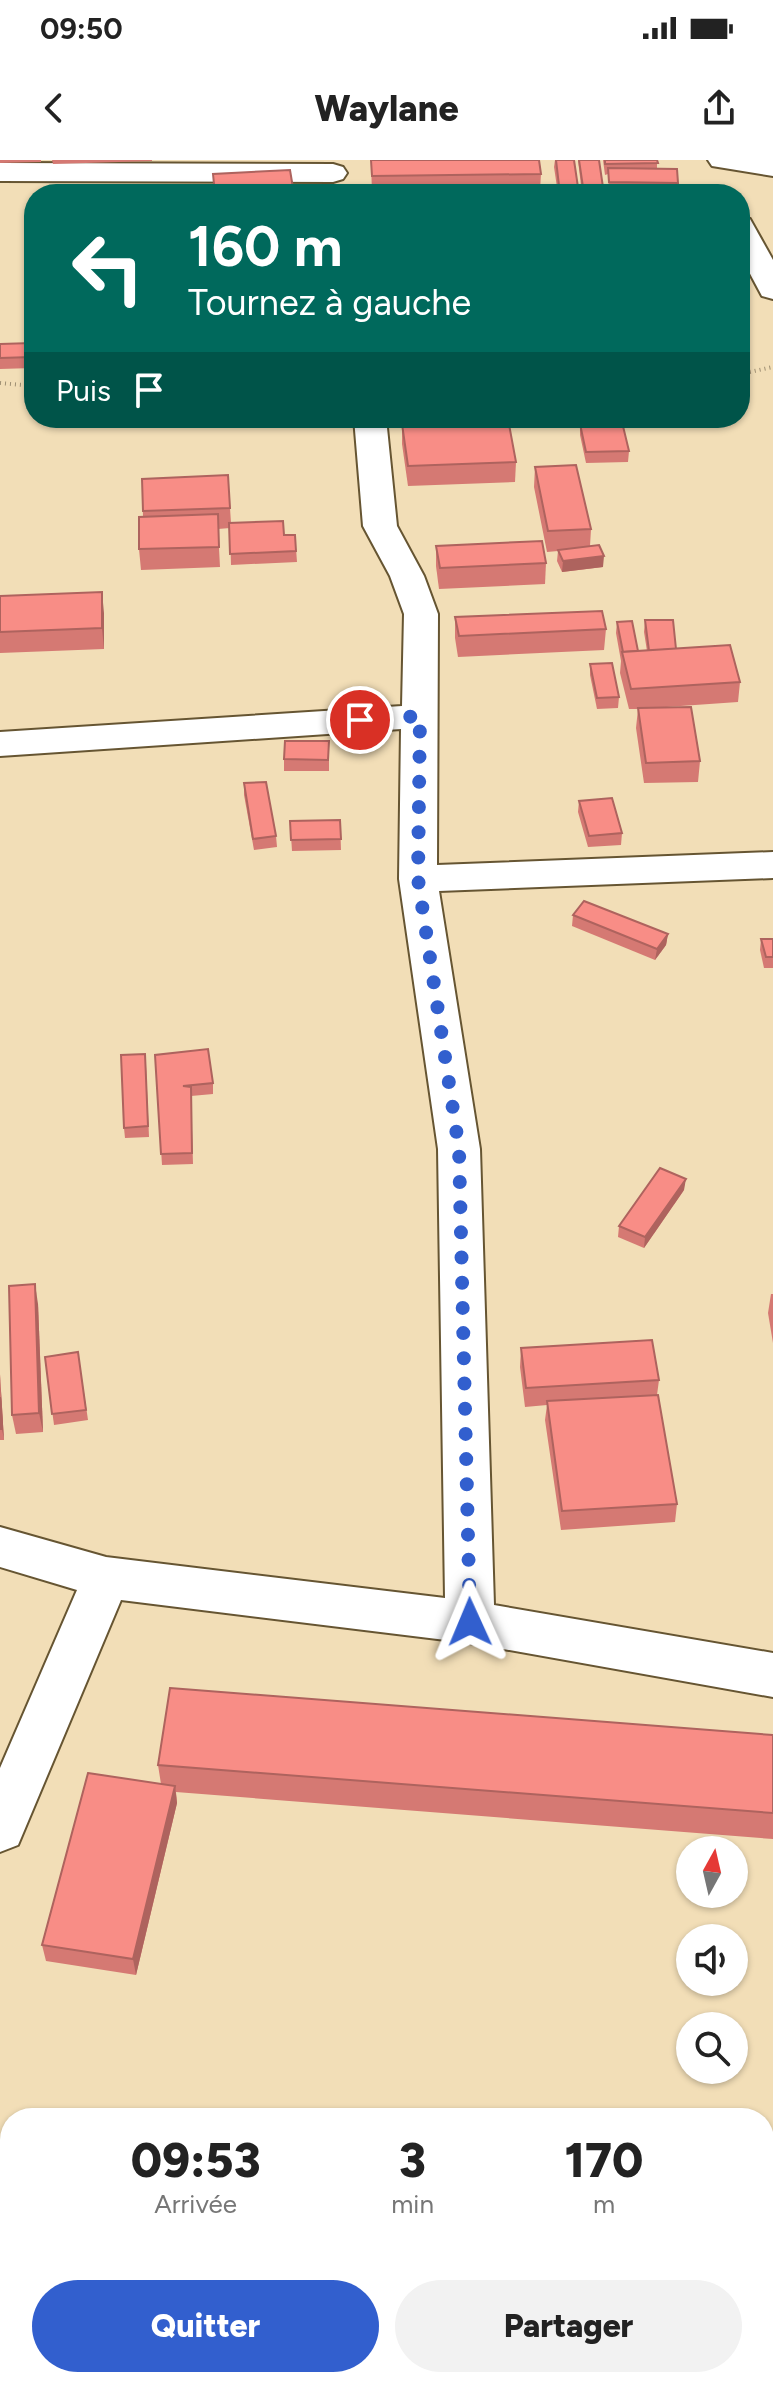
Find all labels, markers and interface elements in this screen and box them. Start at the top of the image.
text: 09:50 [40,10,123,47]
icon: back [32,86,76,130]
icon: share [697,86,741,130]
text: Waylane [314,87,459,130]
text: 160 m [188,213,343,280]
icon: left [56,216,160,320]
text: Tournez à gauche [188,281,471,324]
icon: arrive [127,368,171,412]
text: Puis [56,372,111,409]
pin [326,686,394,754]
icon: arrive [338,698,382,742]
position arrow [428,1580,512,1664]
north arrow [676,1836,748,1908]
map controls [676,1836,748,2084]
button: sound [676,1924,748,1996]
button: search [676,2012,748,2084]
text: 09:53 [131,2131,261,2189]
text: 3 [399,2131,426,2189]
text: 170 [565,2131,643,2189]
text: Arrivée [154,2188,237,2220]
text: min [391,2188,434,2220]
text: m [593,2188,615,2220]
button: Quitter [32,2280,379,2372]
button: Partager [395,2280,742,2372]

